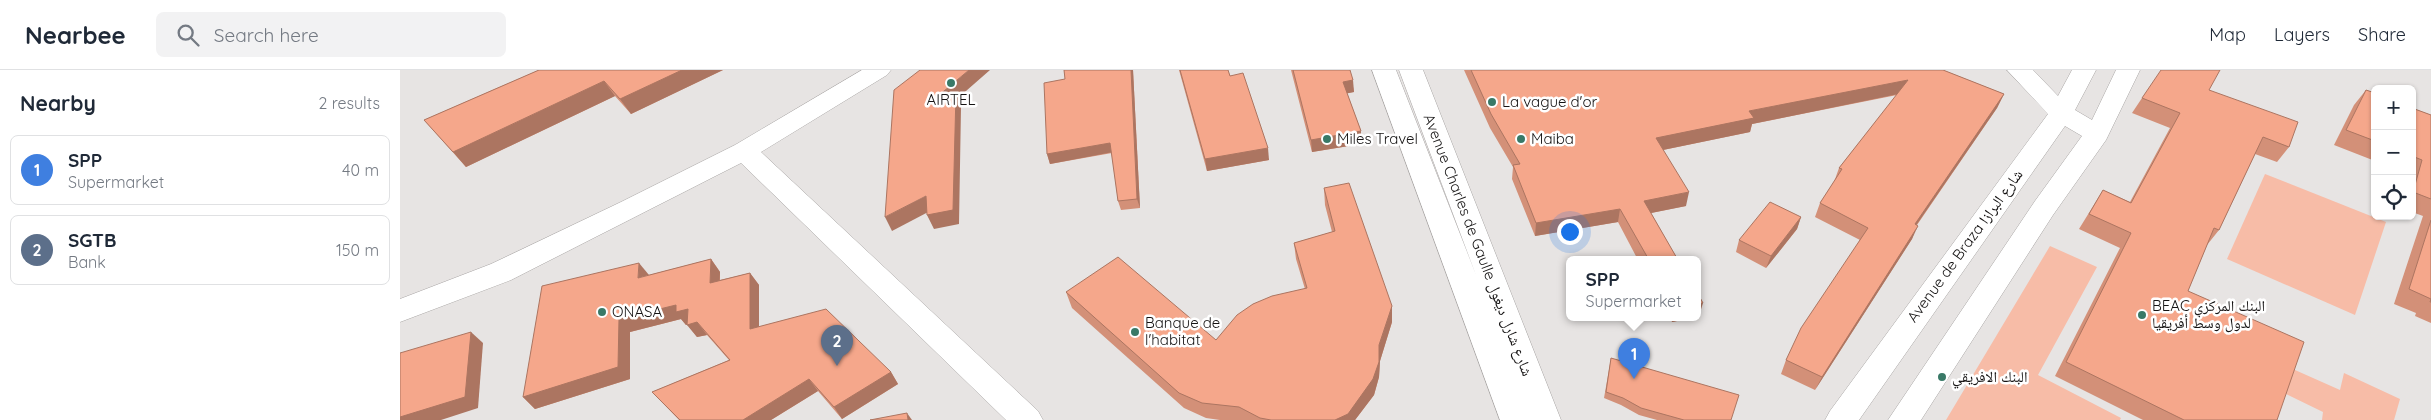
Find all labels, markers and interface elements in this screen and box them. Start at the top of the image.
search box [156,12,506,57]
text: Nearbee [25,20,126,50]
icon: search [174,21,202,49]
text: Search here [214,23,319,47]
text: Map [2209,23,2246,46]
text: Layers [2274,23,2330,46]
text: Share [2358,23,2406,46]
marker: AIRTEL [945,77,957,89]
map controls [2371,85,2416,220]
button: + [2371,85,2416,130]
text: Nearby [20,90,96,116]
place label: AIRTEL [927,90,975,109]
place label: La vague d'or [1502,92,1598,111]
text: 2 results [318,93,380,113]
marker: La vague d'or [1486,96,1498,108]
street label: Avenue Charles de Gaulle شارع شارل ديغول [1419,111,1537,379]
place label: Miles Travel [1337,129,1418,148]
place label: Maiba [1531,129,1574,148]
button: − [2371,130,2416,175]
marker: Miles Travel [1321,133,1333,145]
marker: Maiba [1515,133,1527,145]
text: SPP [68,148,102,172]
text: 1 [34,160,40,180]
text: 40 m [342,160,379,180]
street label: Avenue de Braza شارع البرازا [1903,165,2027,327]
text: Supermarket [68,172,164,192]
button: locate [2371,175,2416,220]
your location [1557,219,1583,245]
text: SGTB [68,228,116,252]
text: 2 [32,240,42,260]
text: 150 m [336,240,379,260]
text: Bank [68,252,106,272]
popup [1566,256,1701,321]
text: SPP [1585,267,1620,291]
text: Supermarket [1585,291,1682,311]
place label: BEAC البنك المركزي لدول وسط أفريقيا [2152,296,2265,333]
place label: ONASA [612,302,663,321]
marker: ONASA [596,306,608,318]
marker: BEAC البنك المركزي لدول وسط أفريقيا [2136,309,2148,321]
place label: Banque de l'habitat [1145,313,1220,349]
pin: 2 [821,325,853,366]
marker: Banque de l'habitat [1129,326,1141,338]
pin: 1 [1618,338,1650,379]
place label: البنك الافريقي [1952,367,2028,389]
marker: البنك الافريقي [1936,371,1948,383]

